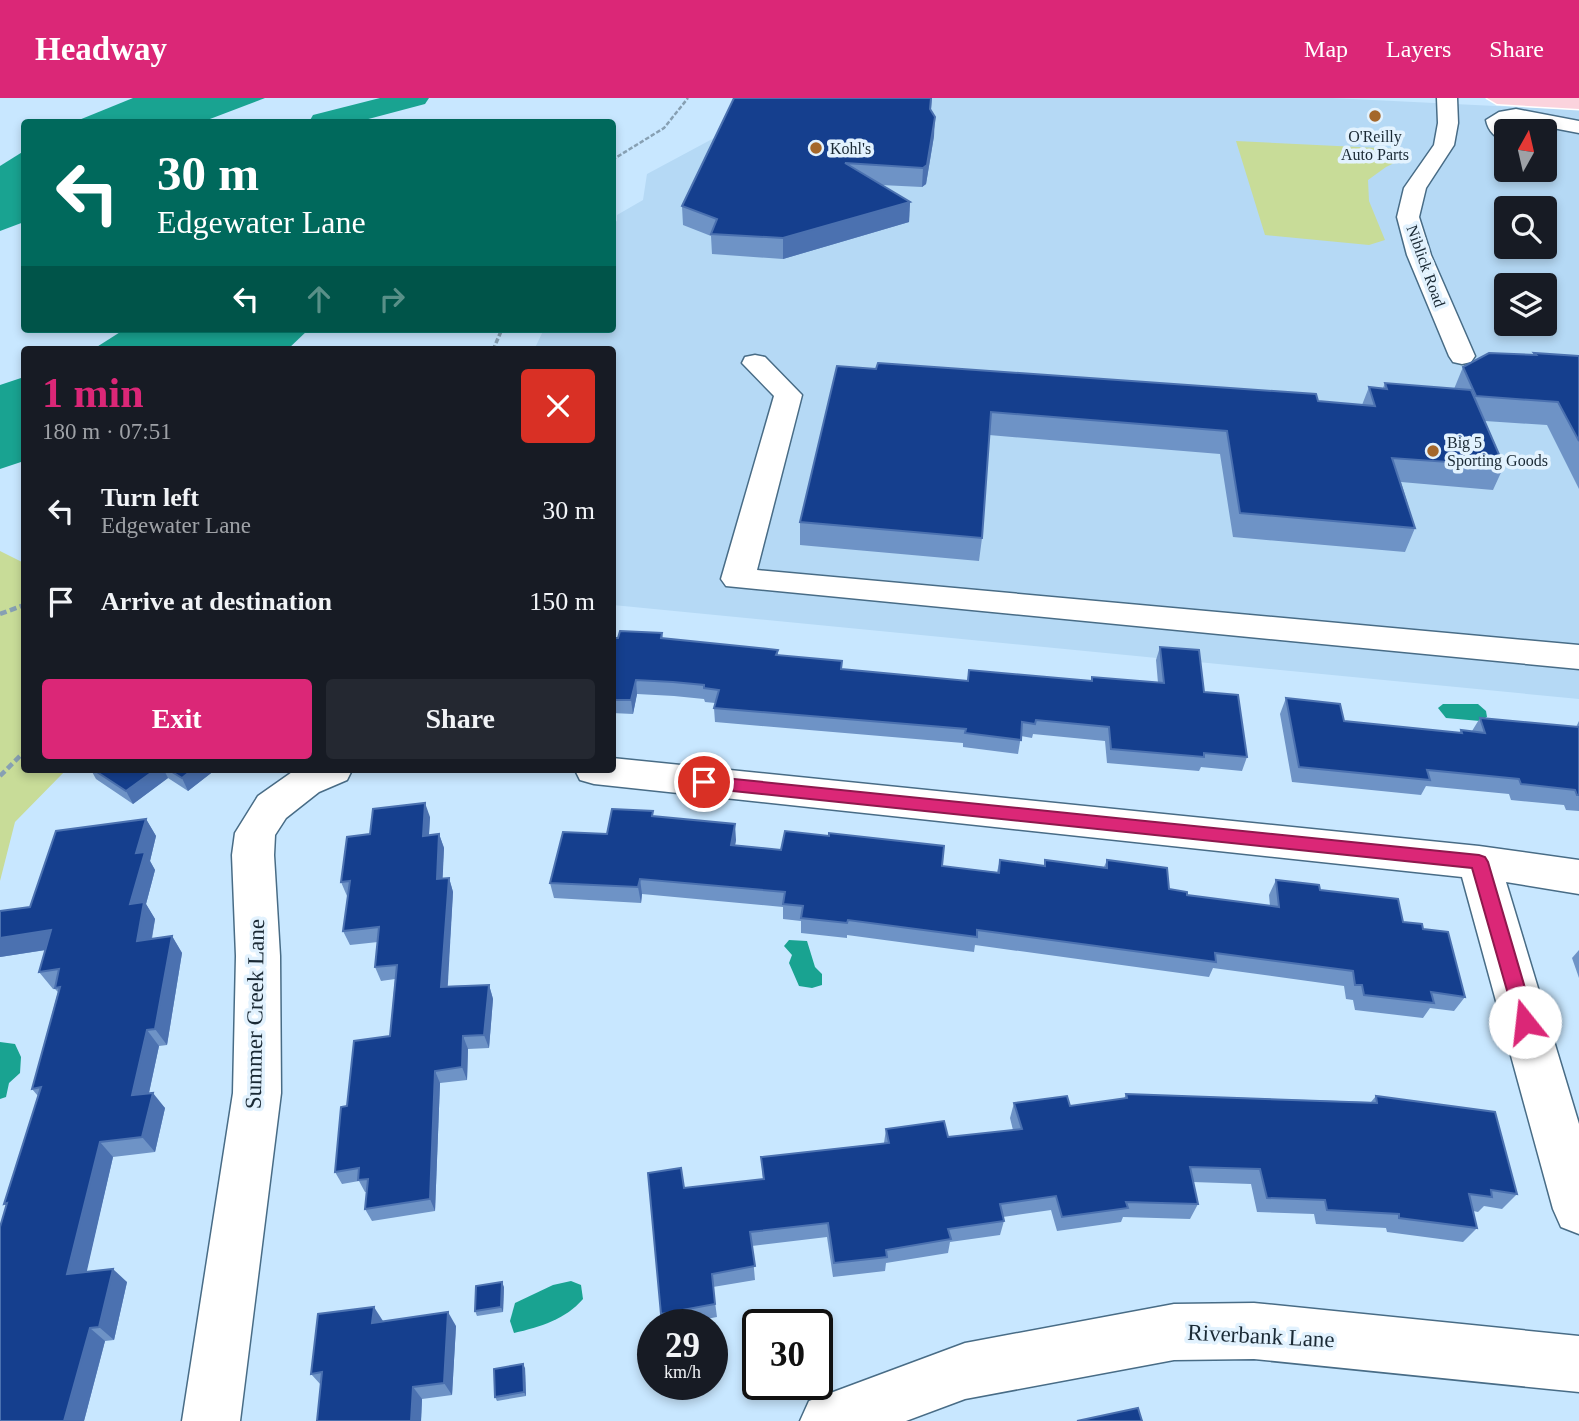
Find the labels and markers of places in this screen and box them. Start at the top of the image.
marker: O'Reilly Auto Parts [1367,108,1383,124]
place label: O'Reilly Auto Parts [1341,128,1409,163]
marker: Kohl's [808,140,824,156]
place label: Kohl's [830,140,871,157]
place label: Big 5 Sporting Goods [1447,434,1548,470]
marker: Big 5 Sporting Goods [1425,443,1441,459]
pin [674,752,734,812]

